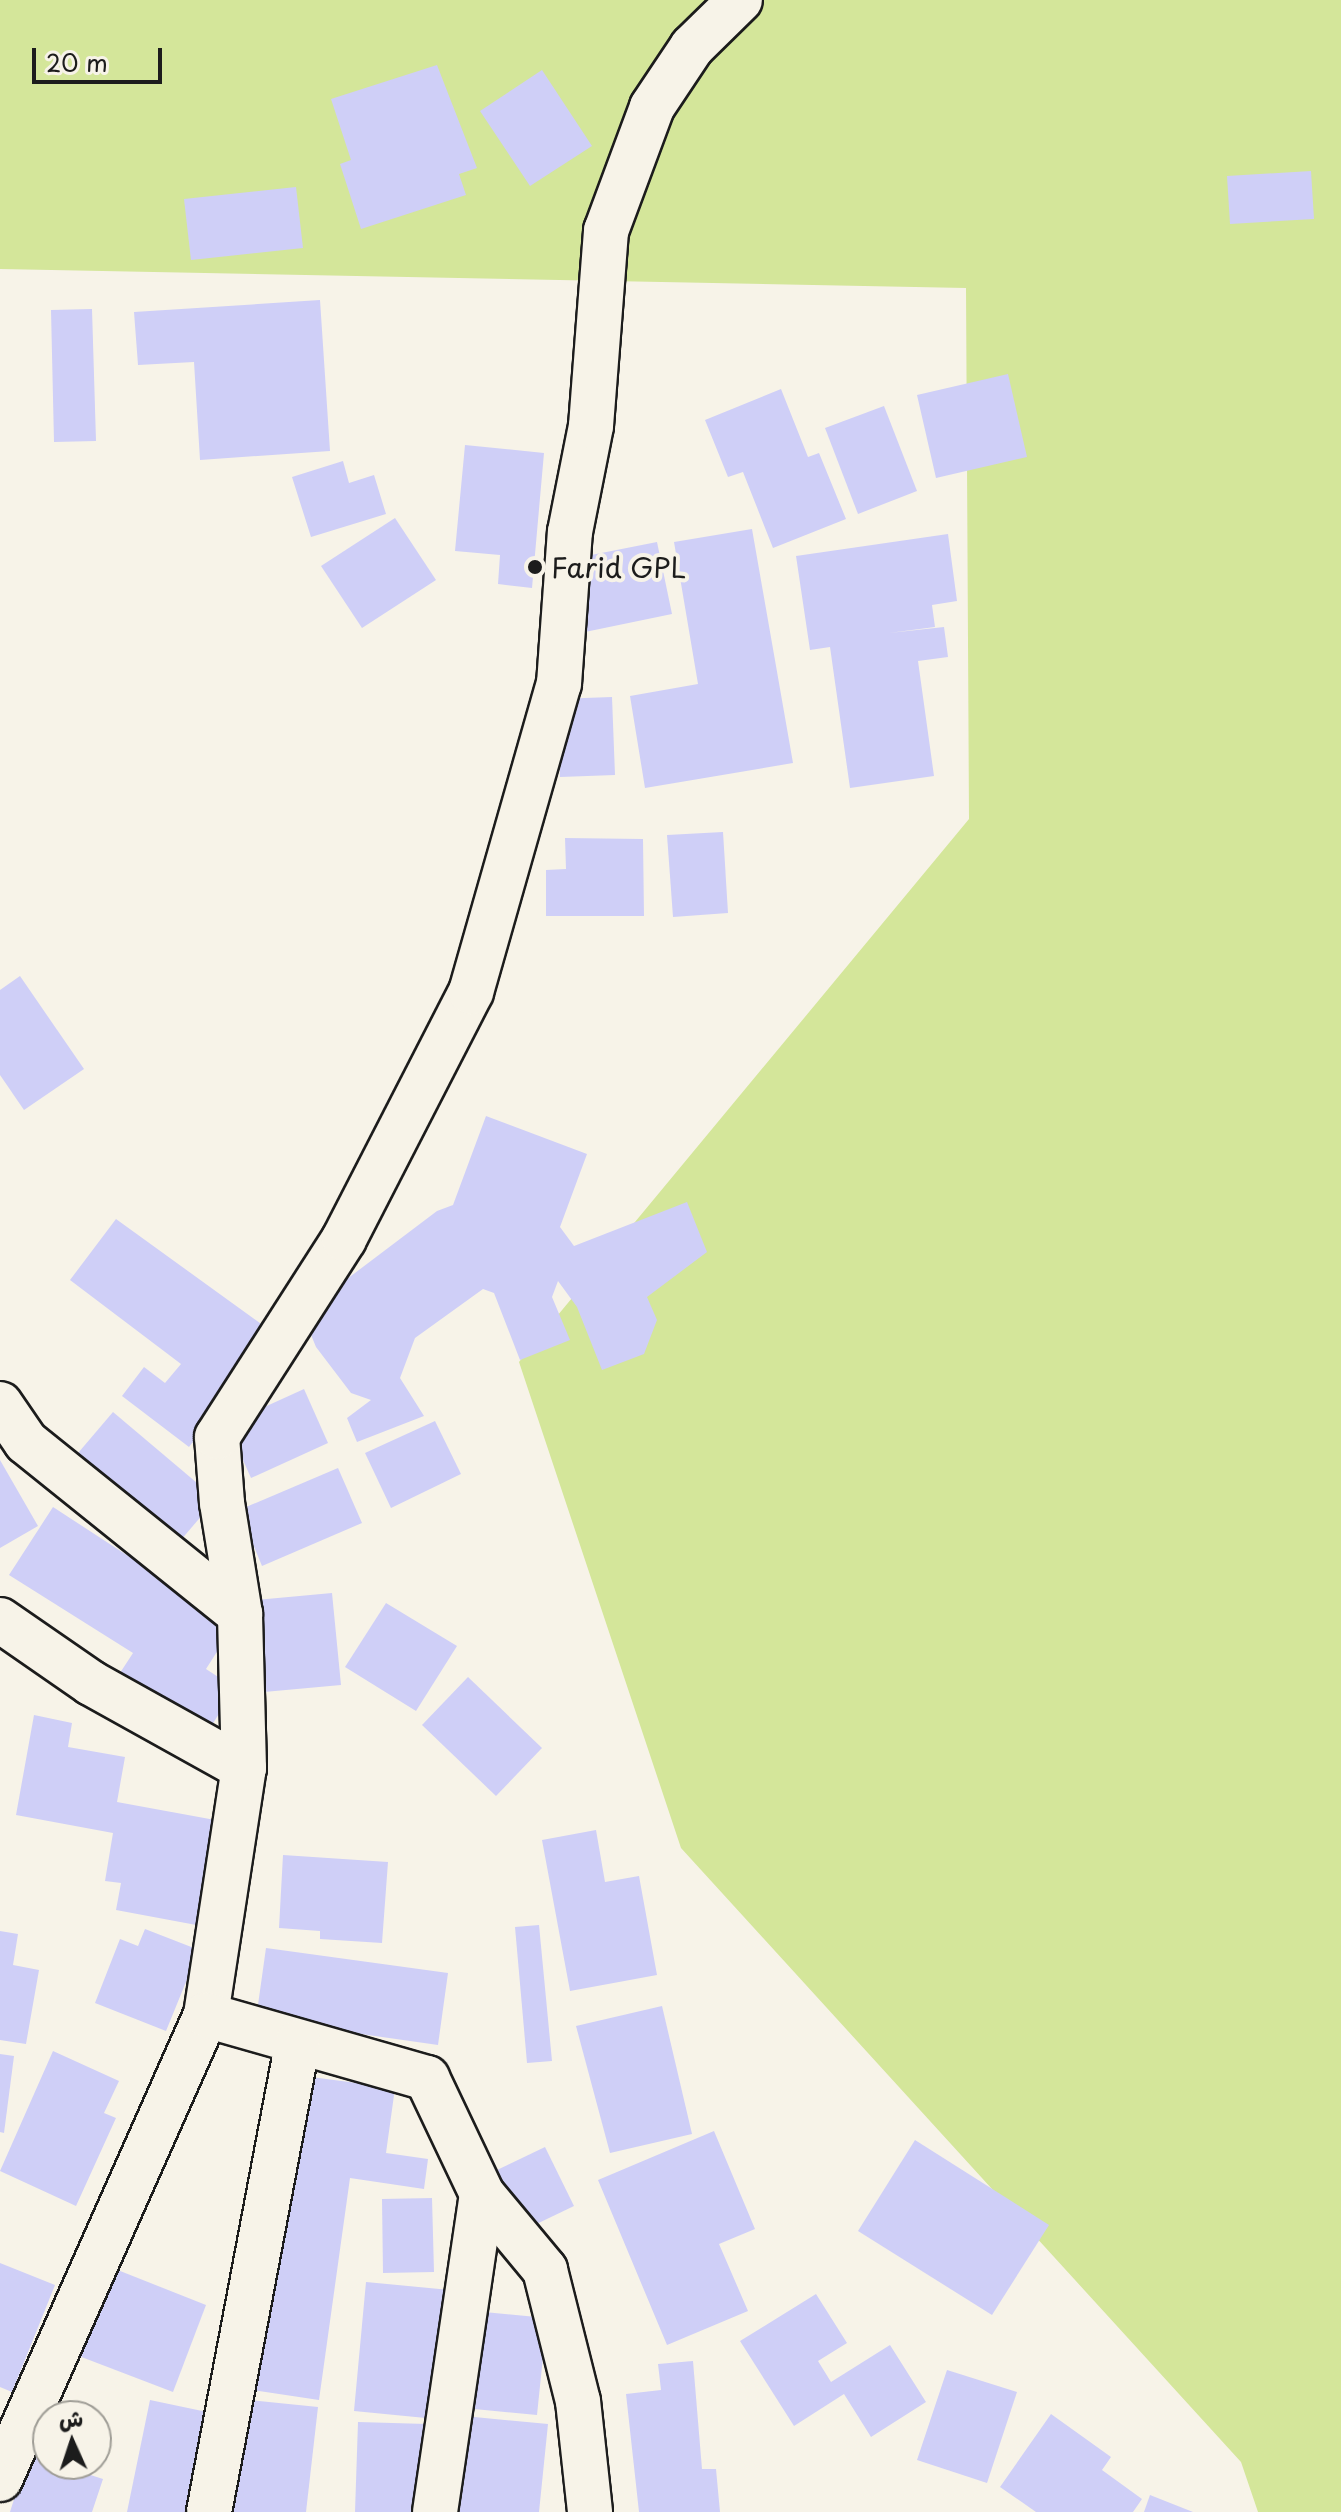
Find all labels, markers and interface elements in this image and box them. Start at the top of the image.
scale bar [36,32,166,82]
text: 20 m [46,44,108,80]
place label: Farid GPL [551,550,687,584]
marker: Farid GPL [526,558,544,576]
north arrow [32,2400,112,2480]
text: ش [58,2400,84,2435]

